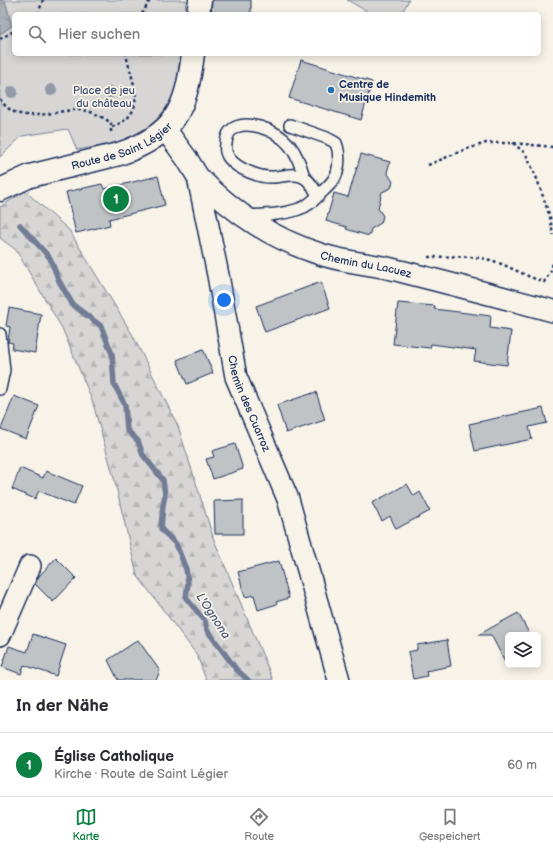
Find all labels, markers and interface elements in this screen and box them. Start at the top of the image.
search box [12,12,541,56]
icon: search [26,23,48,45]
text: Hier suchen [58,25,140,44]
place label: Centre de Musique Hindemith [339,78,436,104]
park label: Place de jeu du château [73,84,135,110]
marker: Centre de Musique Hindemith [326,85,336,95]
street label: Route de Saint Légier [70,119,175,172]
pin: 1 [103,184,129,214]
street label: Chemin du Lacuez [319,248,414,280]
your location [214,290,234,310]
street label: Chemin des Cuarroz [226,354,274,454]
water label: L'Ognona [193,590,233,642]
map controls [505,632,541,668]
button: layers [505,632,541,668]
text: In der Nähe [16,696,109,716]
text: Église Catholique [54,747,174,766]
text: 1 [26,757,32,773]
text: 60 m [507,757,537,773]
text: Kirche · Route de Saint Légier [54,766,228,782]
tab: Karte [72,806,99,843]
tab: Route [244,806,274,843]
tab: Gespeichert [419,806,481,843]

